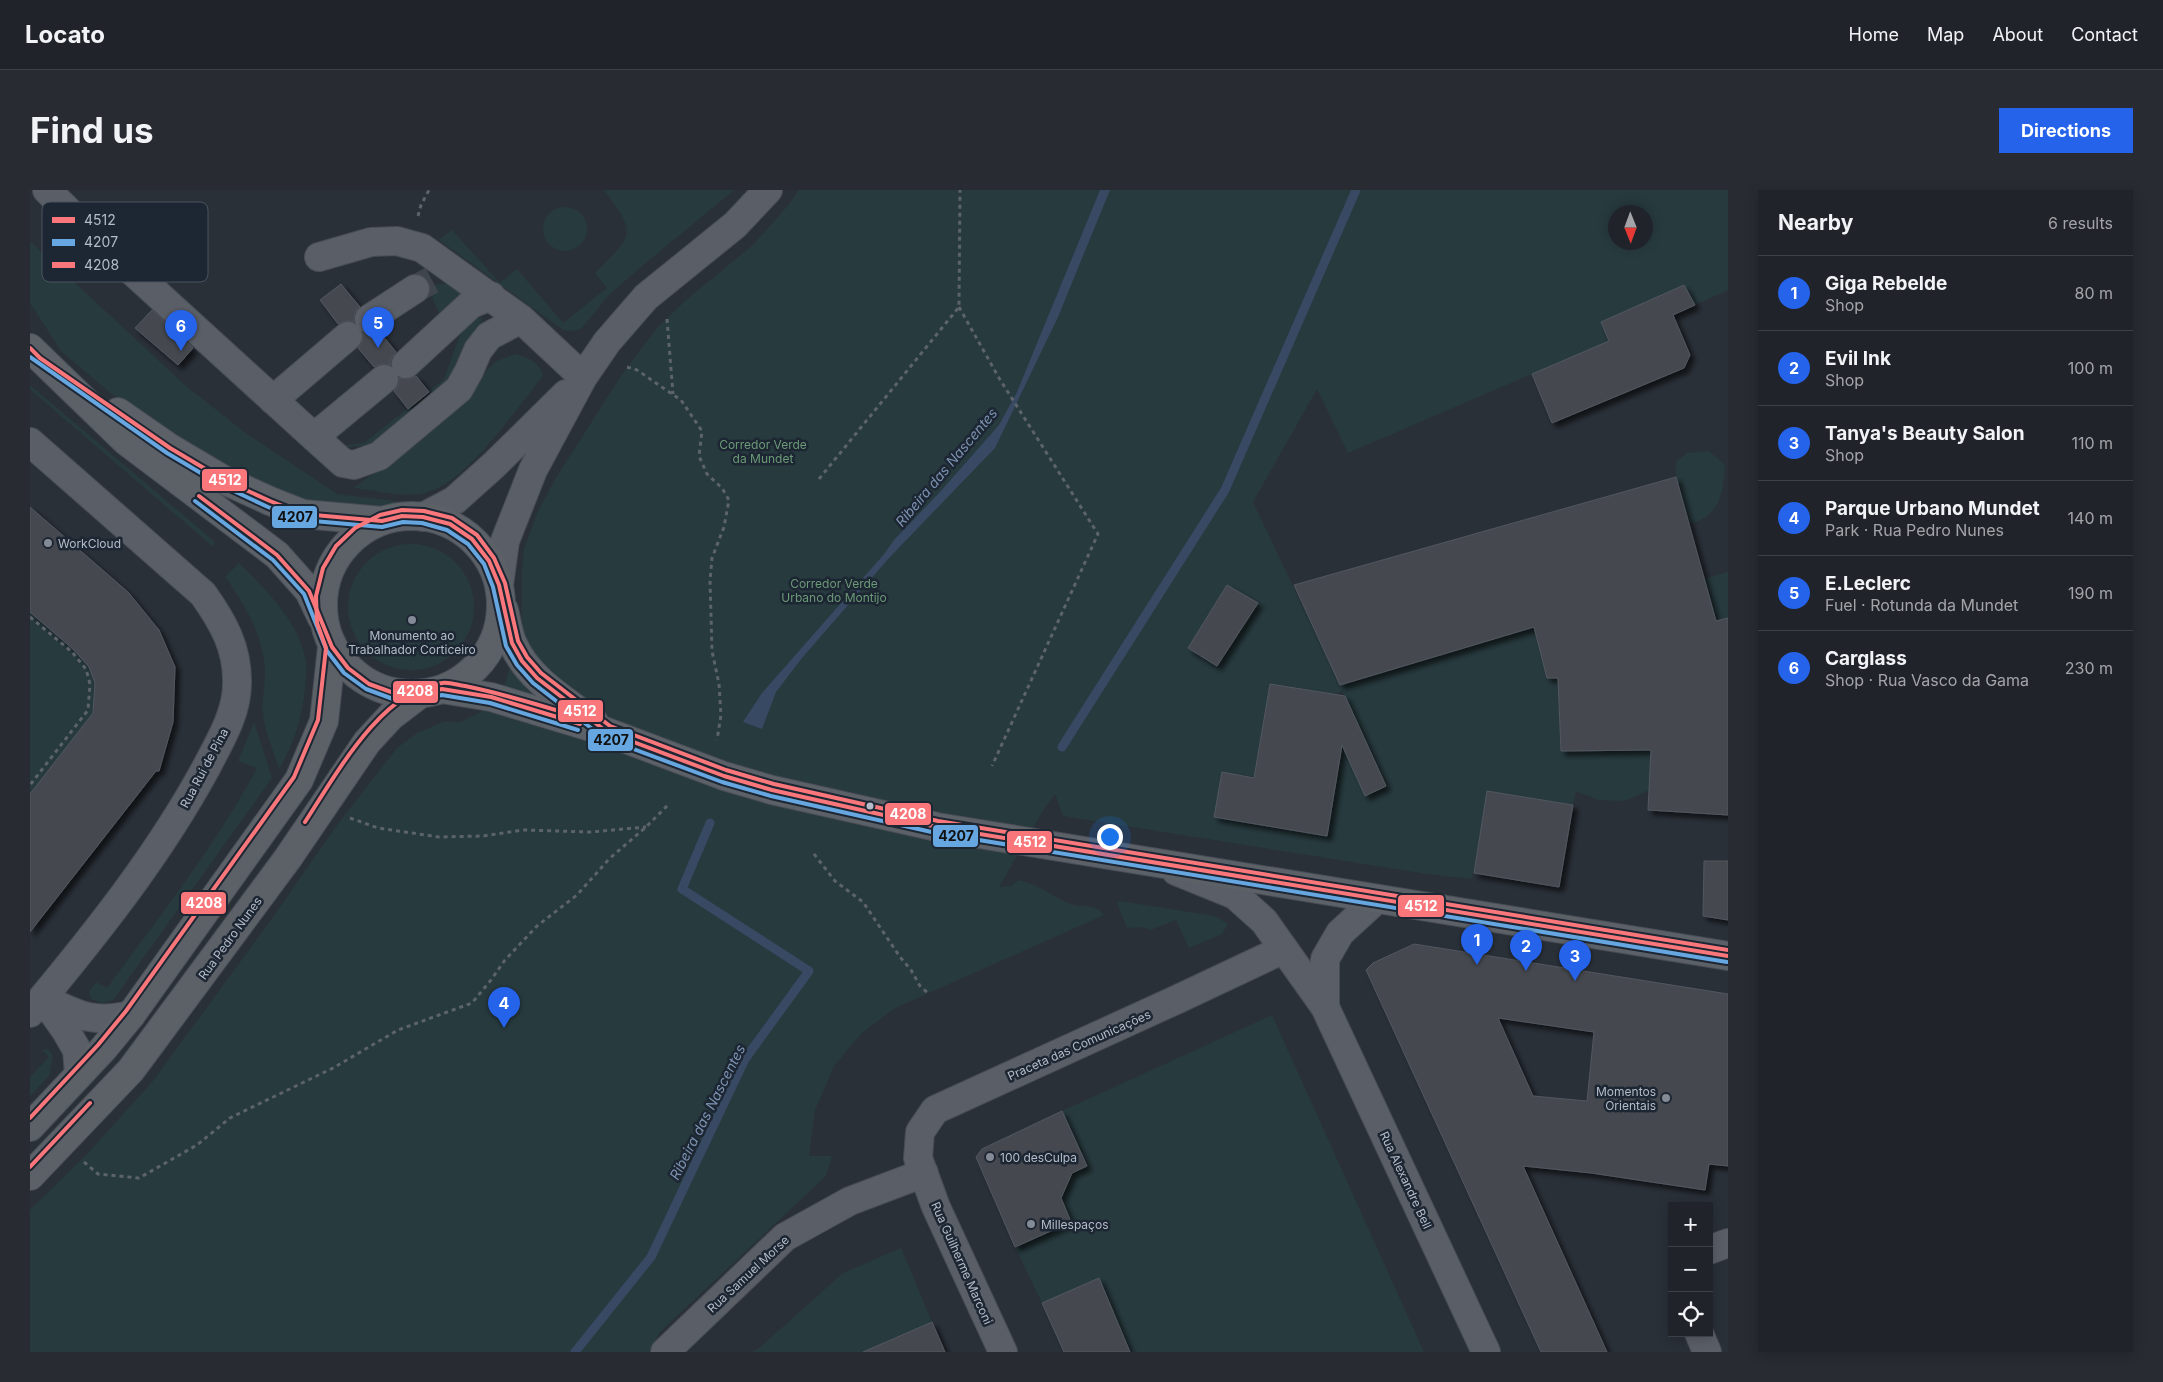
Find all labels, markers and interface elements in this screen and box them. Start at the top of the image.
text: Locato [25,20,105,49]
text: Home [1849,24,1899,45]
text: Map [1927,24,1964,45]
text: About [1992,24,2043,45]
text: Contact [2071,24,2138,45]
button: Directions [1999,108,2133,153]
text: Find us [30,109,154,151]
legend [42,202,208,282]
north arrow [1608,205,1653,250]
text: Nearby [1778,210,1853,235]
text: 4512 [84,211,116,228]
text: 6 results [2048,213,2113,233]
text: 4207 [84,233,118,250]
text: 4208 [84,256,119,273]
text: Giga Rebelde [1825,272,1947,295]
text: 1 [1791,283,1797,303]
text: 80 m [2074,283,2113,303]
text: Shop [1825,295,1864,315]
pin: 5 [362,307,394,348]
pin: 6 [165,310,197,351]
text: Evil Ink [1825,347,1891,370]
text: 2 [1789,358,1799,378]
text: 100 m [2068,358,2113,378]
text: Shop [1825,370,1864,390]
water label: Ribeira das Nascentes [892,404,1000,530]
text: Tanya's Beauty Salon [1825,422,2025,445]
text: 3 [1789,433,1799,453]
text: 110 m [2071,433,2113,453]
park label: Corredor Verde da Mundet [719,437,807,466]
text: Shop [1825,445,1864,465]
line badge: 4512 [201,468,248,492]
text: 4512 [208,471,242,488]
text: Parque Urbano Mundet [1825,497,2040,520]
line badge: 4207 [271,505,318,529]
text: 4207 [277,508,313,525]
text: 4 [1789,508,1799,528]
text: 140 m [2068,508,2113,528]
text: Park · Rua Pedro Nunes [1825,520,2004,540]
place label: WorkCloud [58,536,121,551]
marker: WorkCloud [42,537,54,549]
text: E.Leclerc [1825,572,1911,595]
park label: Corredor Verde Urbano do Montijo [781,576,887,605]
text: 5 [1789,583,1799,603]
text: 190 m [2068,583,2113,603]
text: Fuel · Rotunda da Mundet [1825,595,2018,615]
marker: Monumento ao Trabalhador Corticeiro [406,614,418,626]
place label: Monumento ao Trabalhador Corticeiro [348,628,476,657]
text: Carglass [1825,647,1907,670]
text: 6 [1789,658,1799,678]
text: 230 m [2065,658,2113,678]
text: Shop · Rua Vasco da Gama [1825,670,2029,690]
line badge: 4208 [392,680,439,704]
text: 4208 [397,682,433,699]
line badge: 4512 [557,699,604,723]
text: 4512 [563,702,597,719]
street label: Rua Rui de Pina [177,726,231,810]
line badge: 4207 [587,728,634,752]
text: 4207 [593,731,629,748]
unlabelled marker [865,801,875,811]
line badge: 4208 [884,802,932,826]
text: 4208 [890,805,926,822]
line badge: 4207 [932,824,979,848]
your location [1097,824,1123,850]
text: 4207 [938,827,974,844]
line badge: 4512 [1006,830,1053,854]
text: 4512 [1013,833,1047,850]
line badge: 4208 [180,891,227,915]
text: 4208 [186,894,222,911]
street label: Rua Pedro Nunes [195,894,265,982]
line badge: 4512 [1397,894,1445,918]
text: 4512 [1404,897,1438,914]
pin: 1 [1461,924,1493,965]
pin: 2 [1510,930,1542,971]
pin: 3 [1559,940,1591,981]
pin: 4 [488,987,520,1028]
street label: Praceta das Comunicações [1005,1007,1153,1083]
water label: Ribeira das Nascentes [666,1042,748,1182]
place label: Momentos Orientais [1596,1084,1656,1113]
marker: Momentos Orientais [1660,1092,1672,1104]
street label: Rua Alexandre Bell [1377,1129,1435,1231]
place label: 100 desCulpa [1000,1150,1077,1165]
marker: 100 desCulpa [984,1151,996,1163]
street label: Rua Guilherme Marconi [928,1199,996,1327]
map controls [1668,1202,1713,1337]
button: + [1668,1202,1713,1247]
place label: Millespaços [1041,1217,1108,1232]
marker: Millespaços [1025,1218,1037,1230]
street label: Rua Samuel Morse [704,1232,792,1316]
button: − [1668,1247,1713,1292]
button: locate [1668,1292,1713,1337]

